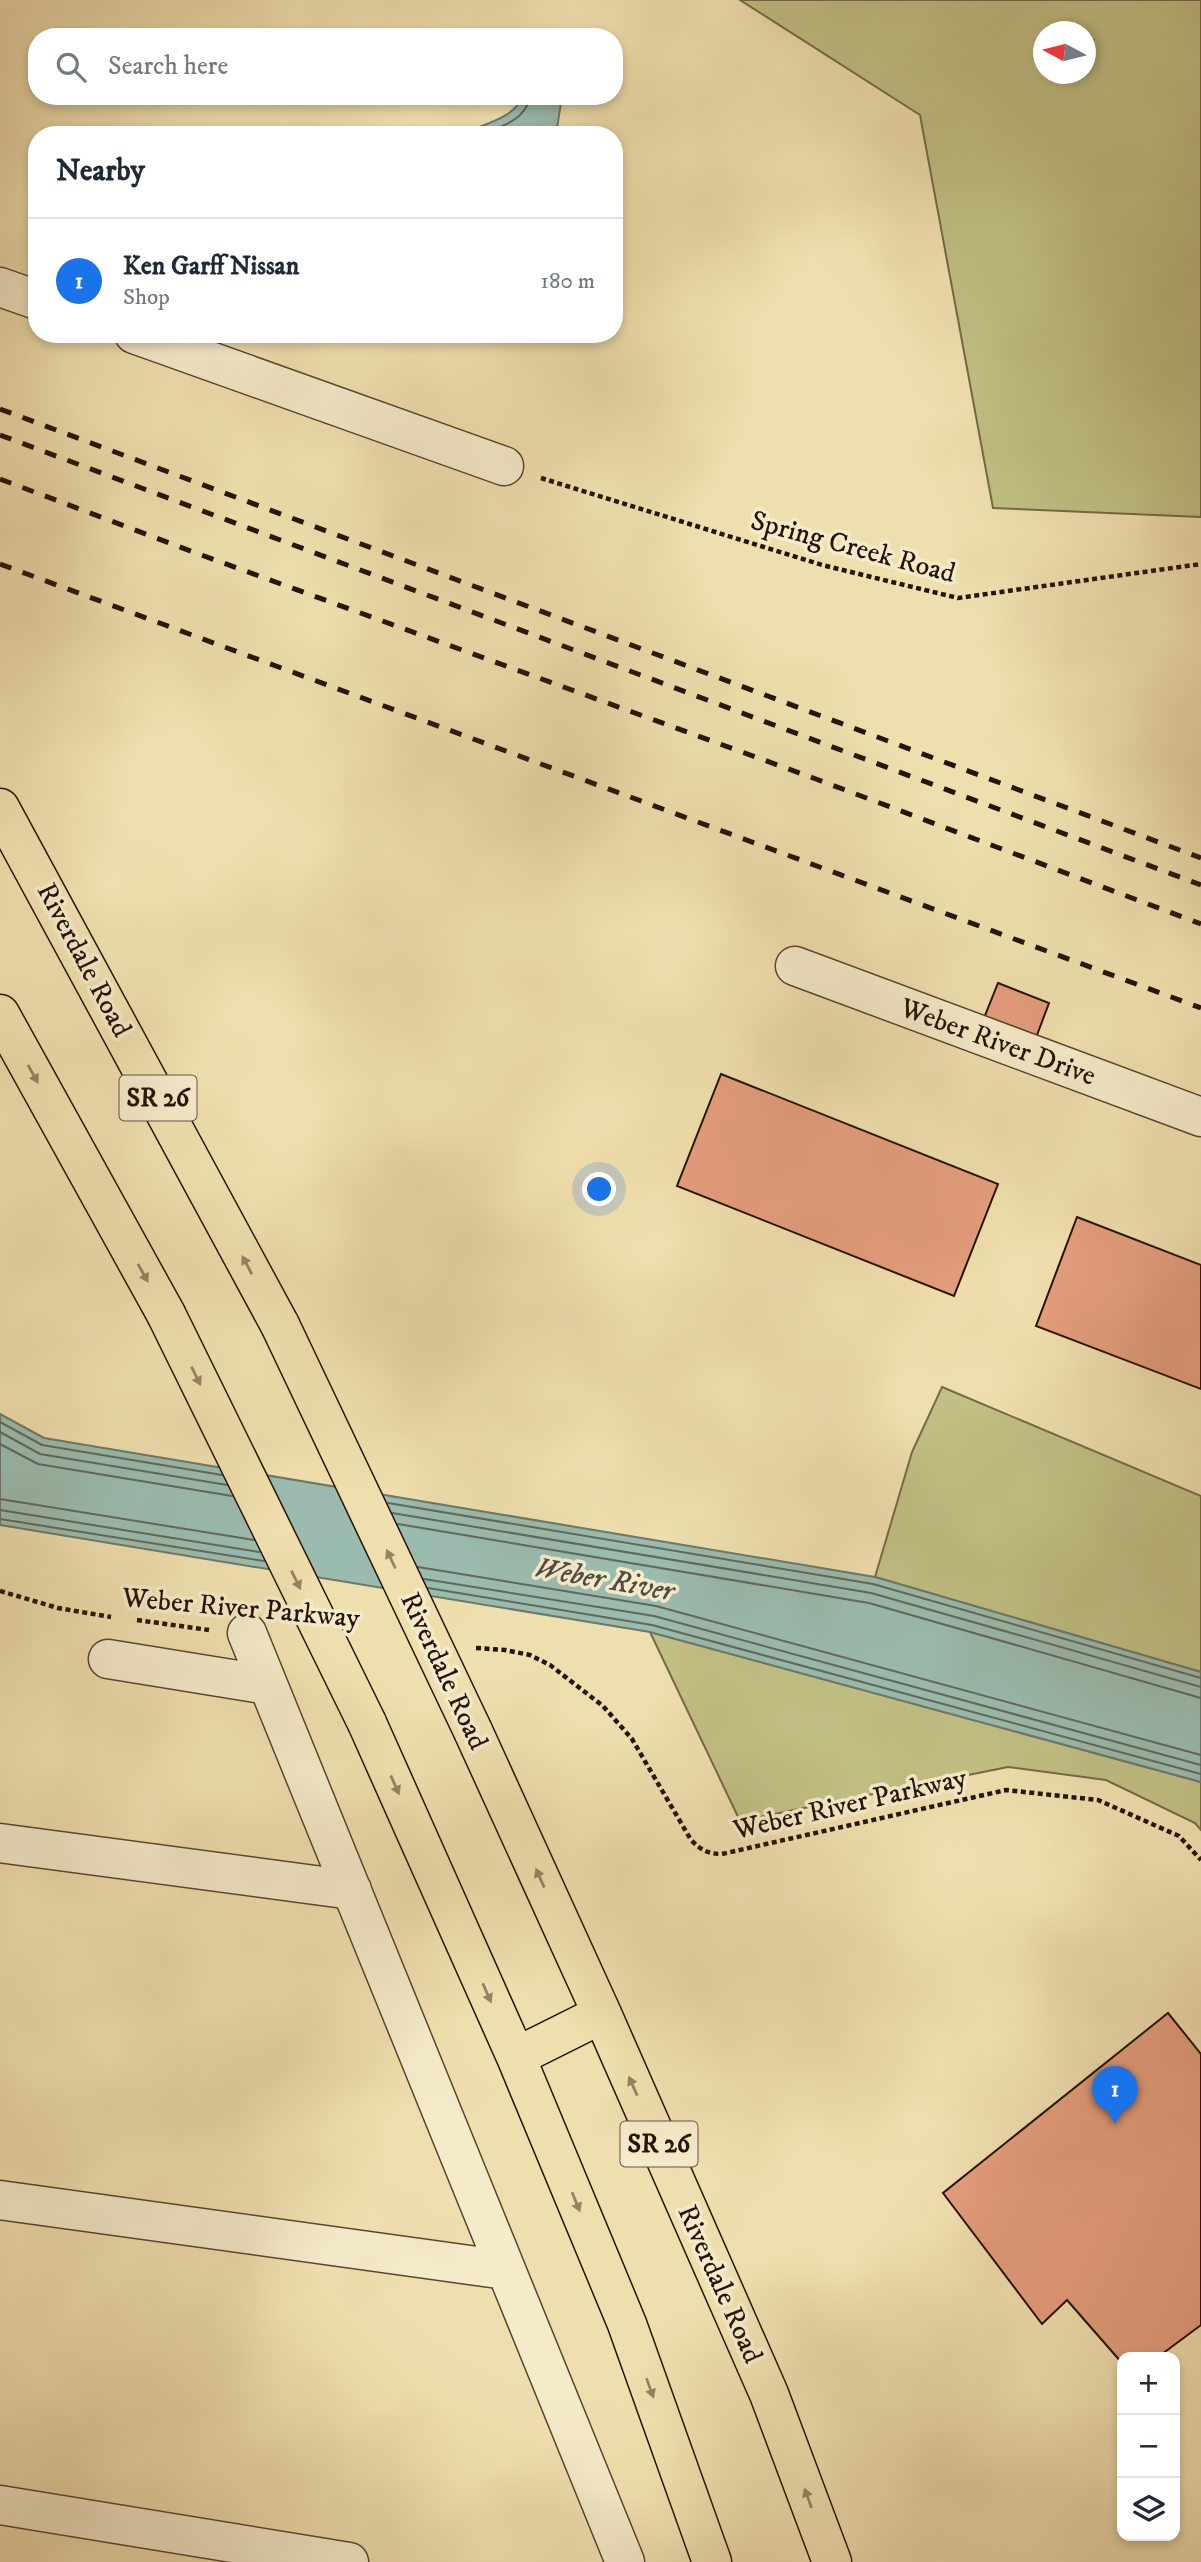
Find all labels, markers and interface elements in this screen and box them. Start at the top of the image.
north arrow [1033,21,1096,84]
search box [28,28,623,105]
icon: search [52,48,90,86]
text: Search here [108,50,228,83]
text: Nearby [56,153,145,190]
text: Ken Garff Nissan [123,250,299,283]
text: 1 [75,267,83,296]
text: 180 m [540,267,595,296]
text: Shop [123,283,170,312]
street label: Spring Creek Road [747,503,959,591]
street label: Riverdale Road [29,877,139,1043]
street label: Weber River Drive [895,990,1101,1094]
one-way arrow [27,1064,39,1083]
road number: SR 26 [120,1076,196,1120]
your location [582,1172,616,1206]
one-way arrow [241,1255,253,1274]
one-way arrow [137,1263,149,1282]
one-way arrow [191,1366,202,1386]
one-way arrow [385,1549,397,1569]
water label: Weber River [532,1550,679,1611]
one-way arrow [291,1570,302,1590]
street label: Weber River Parkway [120,1580,362,1636]
street label: Riverdale Road [392,1587,496,1755]
street label: Weber River Parkway [729,1760,971,1848]
one-way arrow [389,1775,401,1795]
one-way arrow [534,1868,546,1888]
one-way arrow [481,1983,493,2003]
pin: 1 [1092,2066,1138,2124]
one-way arrow [627,2075,638,2096]
road number: SR 26 [620,2122,698,2166]
one-way arrow [571,2192,582,2213]
street label: Riverdale Road [669,2199,771,2369]
map controls [1117,2352,1180,2541]
button: + [1117,2352,1180,2415]
one-way arrow [644,2378,655,2399]
button: − [1117,2415,1180,2478]
button: layers [1117,2478,1180,2541]
one-way arrow [802,2488,813,2509]

